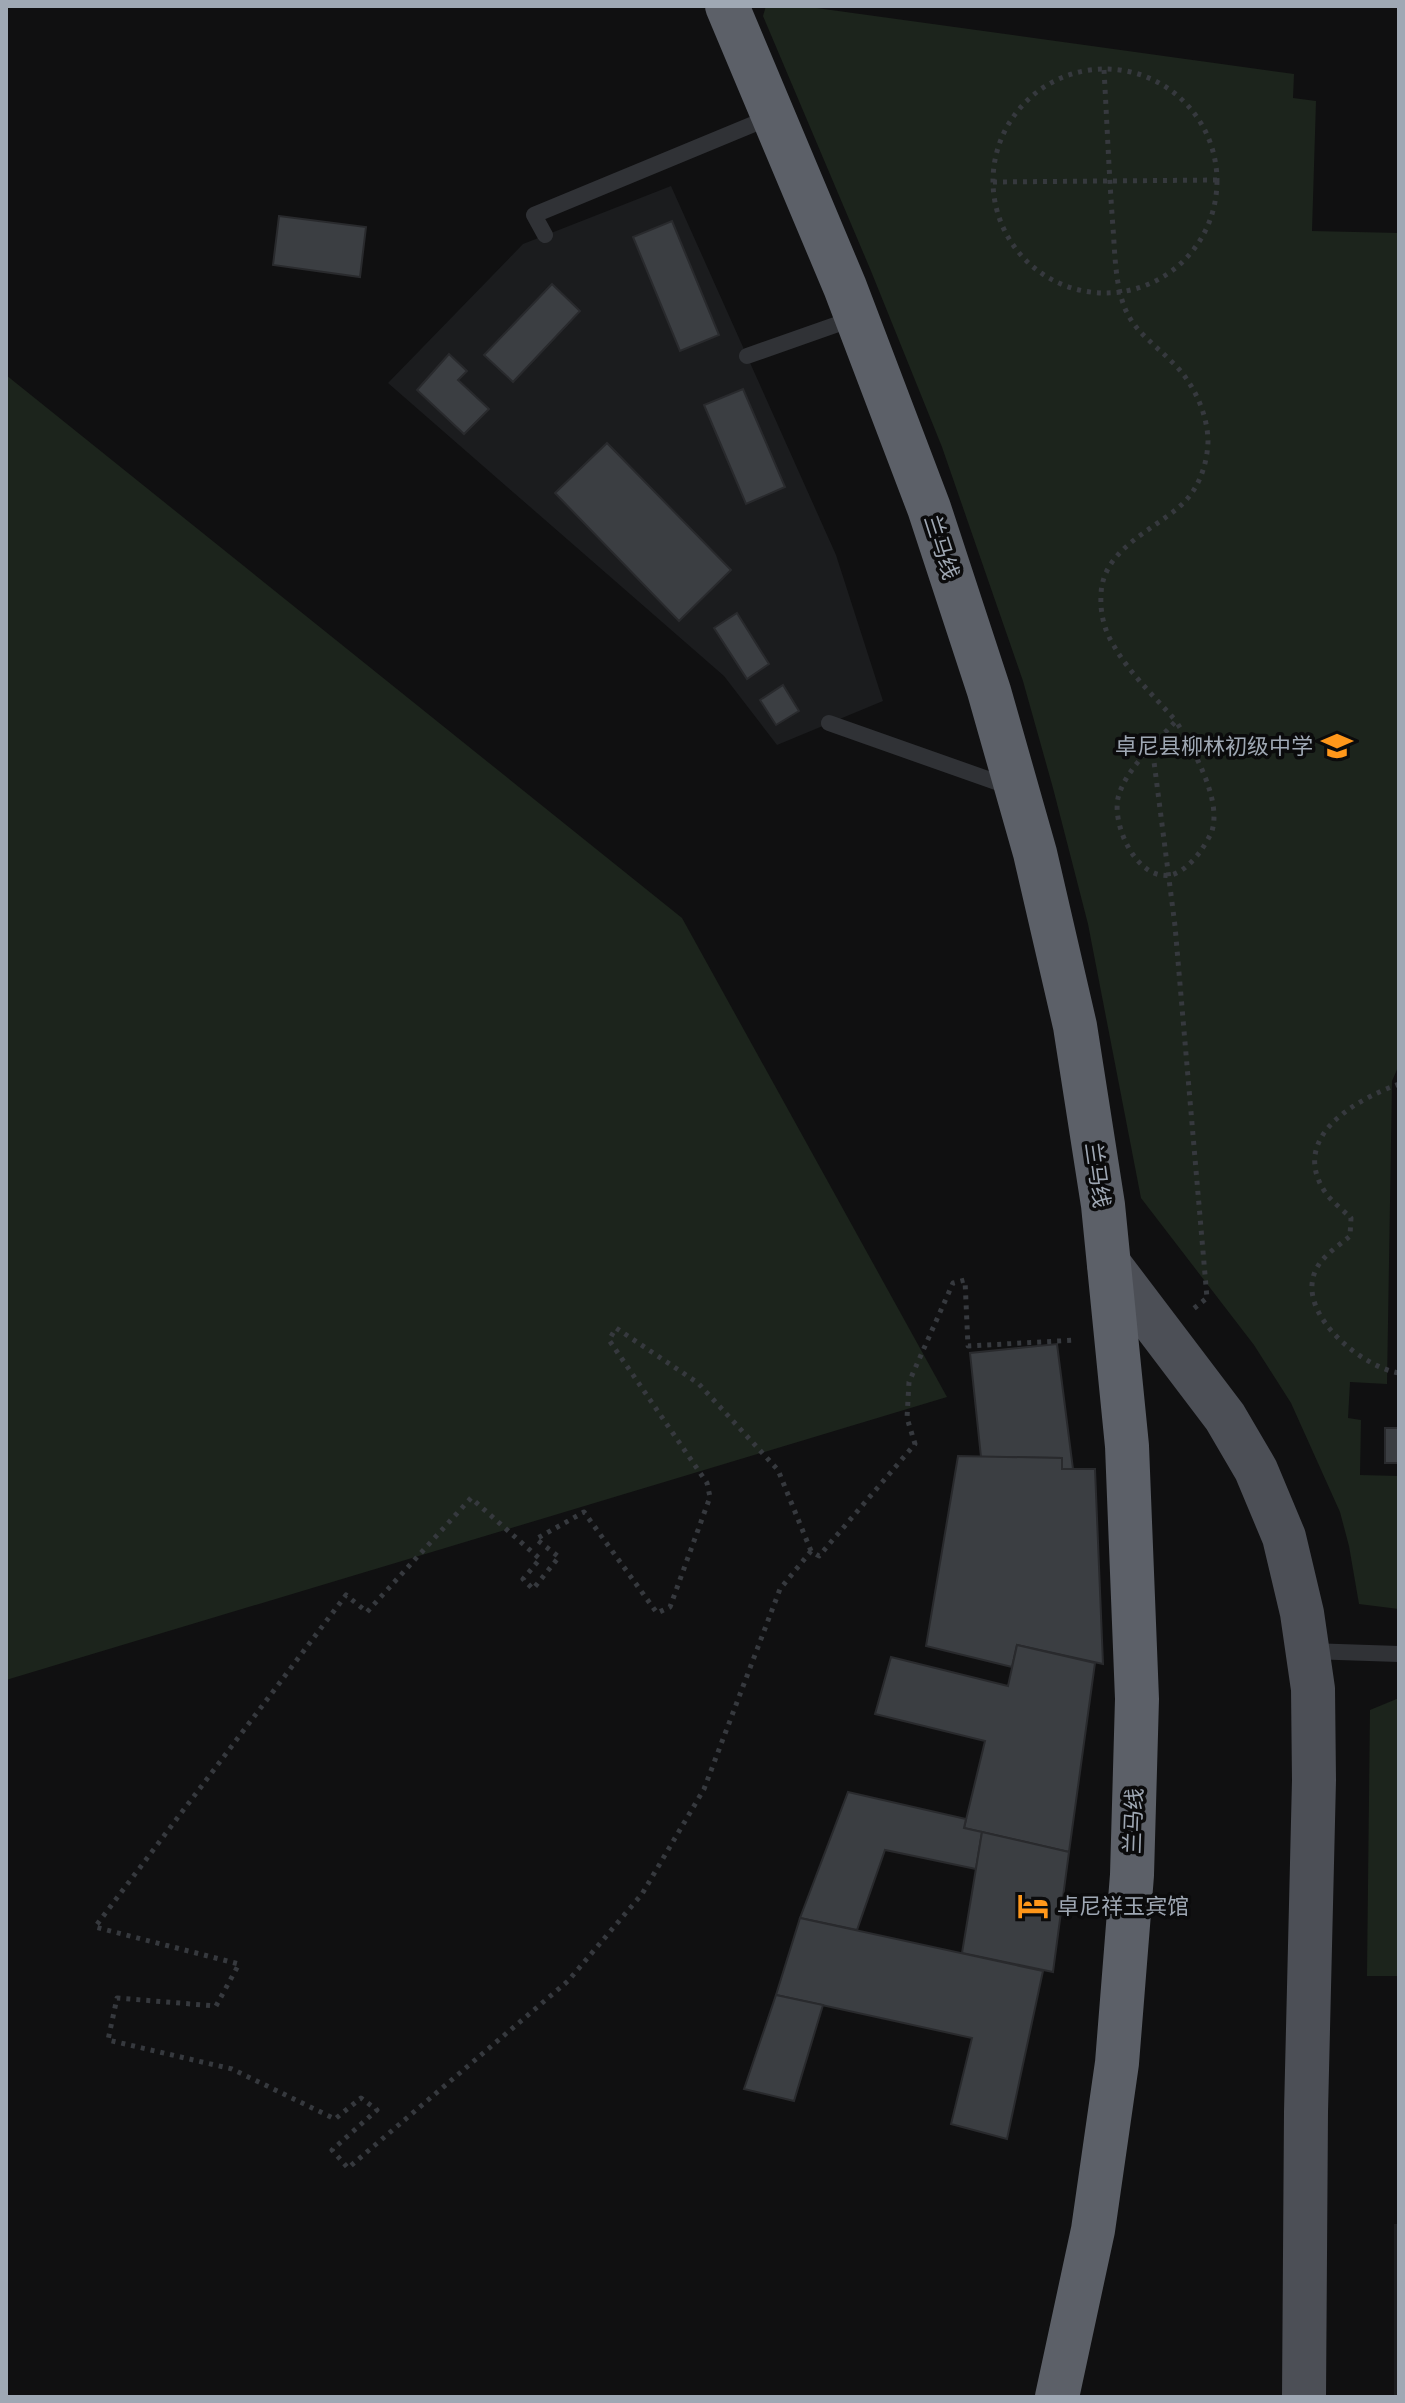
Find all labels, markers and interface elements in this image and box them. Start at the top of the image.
street label: 兰马线 [918,512,965,583]
school or university icon: 卓尼县柳林初级中学 [1320,729,1354,763]
place label: 卓尼县柳林初级中学 [1115,733,1313,760]
street label: 兰马线 [1080,1141,1115,1210]
street label: 兰马线 [1119,1788,1148,1854]
hotel icon: 卓尼祥玉宾馆 [1016,1889,1050,1923]
place label: 卓尼祥玉宾馆 [1057,1893,1189,1920]

